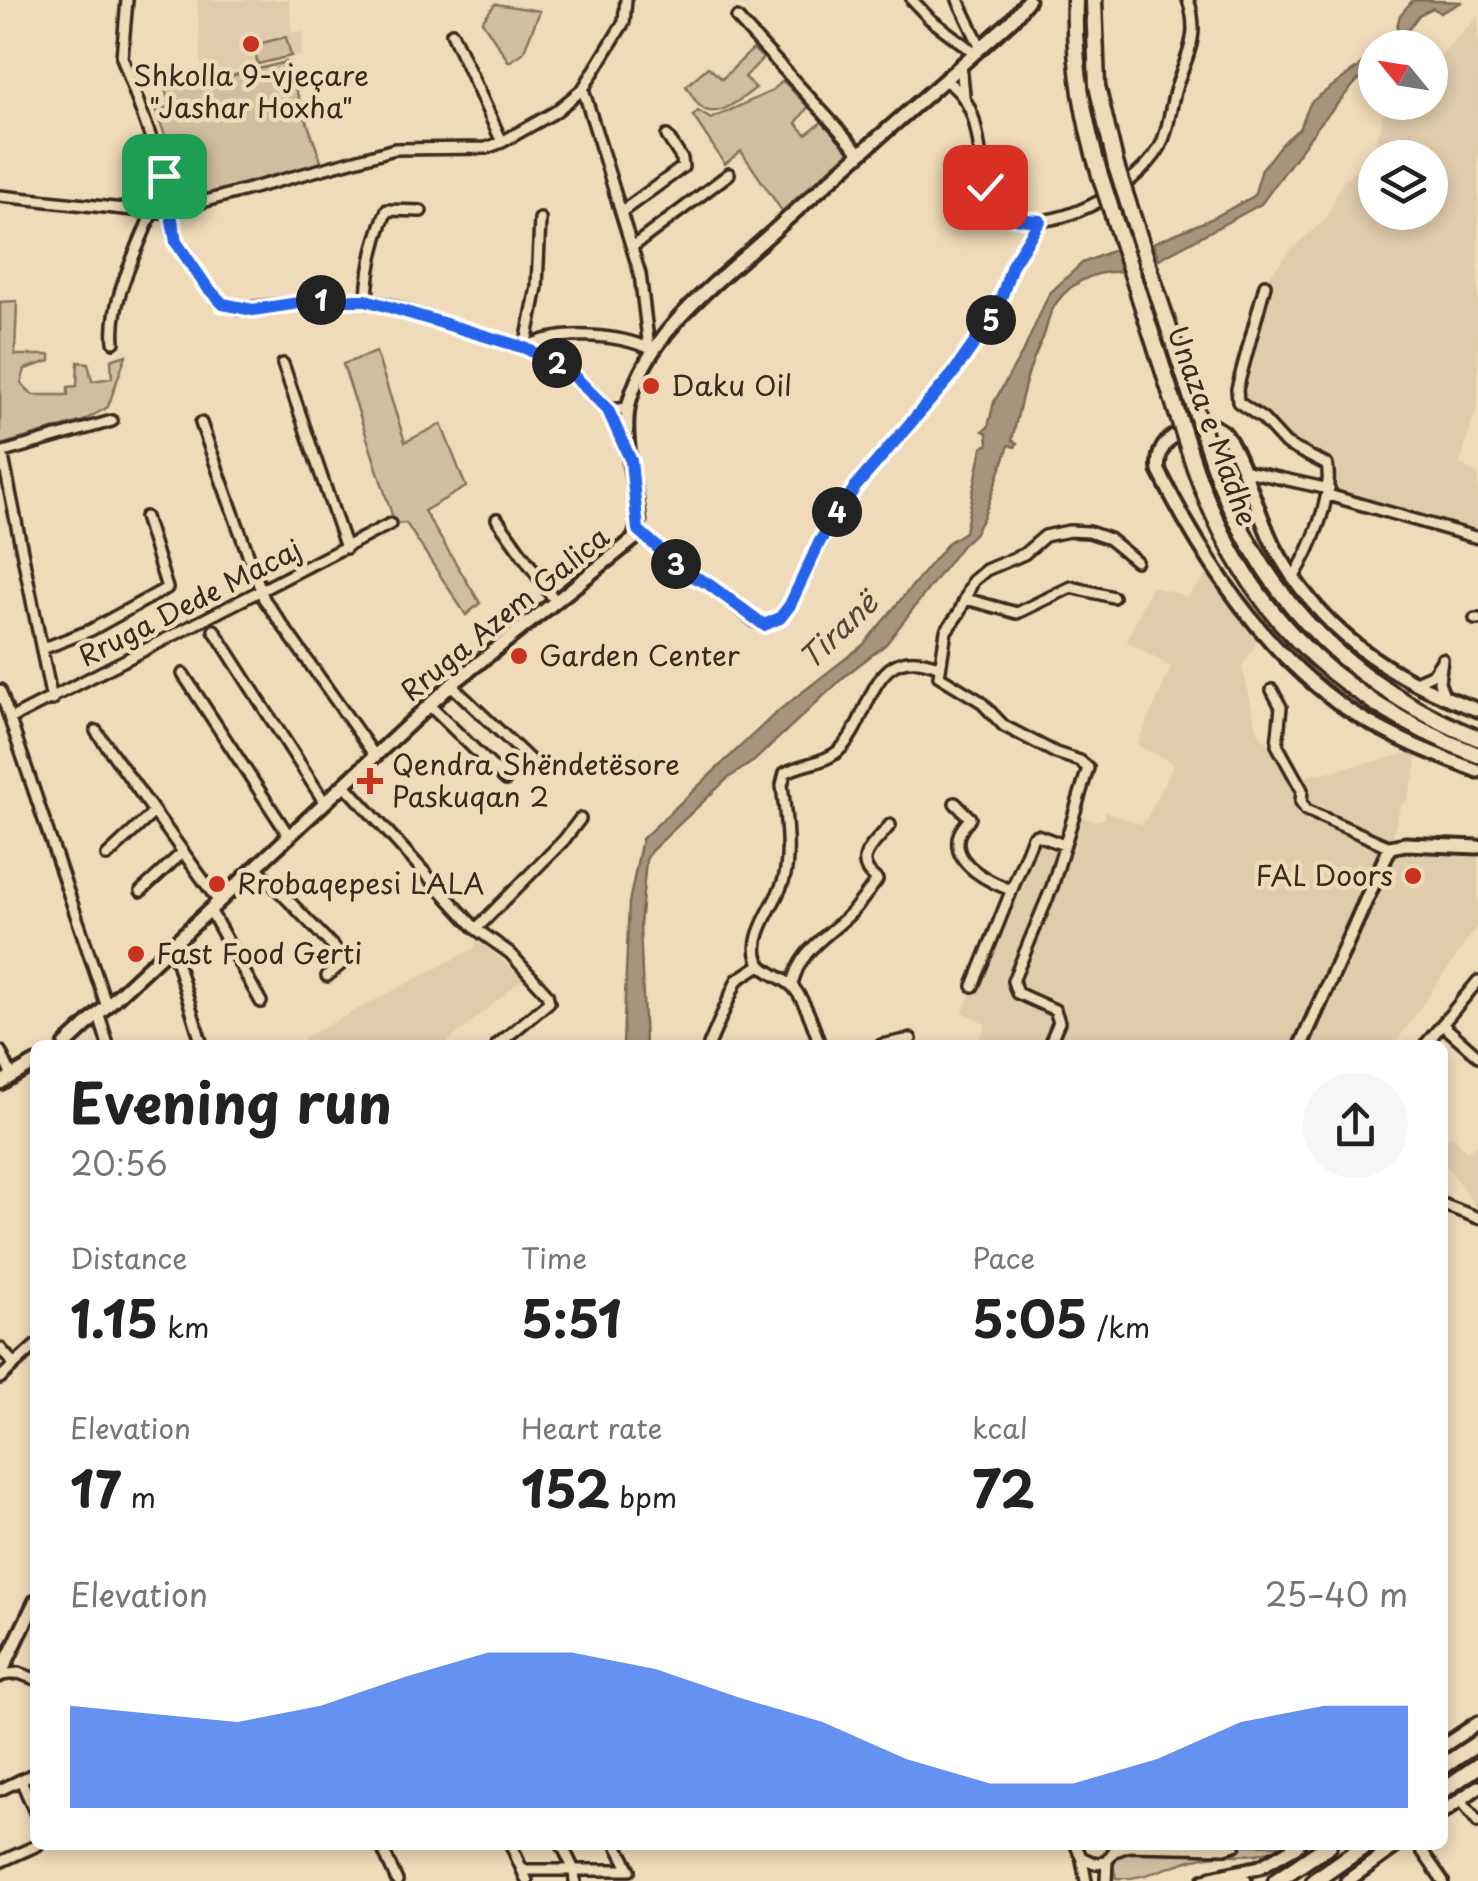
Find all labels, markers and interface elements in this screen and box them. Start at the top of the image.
north arrow [1358,30,1448,120]
map controls [1358,30,1448,230]
marker: Shkolla 9-vjeçare "Jashar Hoxha" [240,33,262,55]
place label: Shkolla 9-vjeçare "Jashar Hoxha" [133,53,369,128]
pin [122,134,207,219]
button: layers [1358,140,1448,230]
pin [943,145,1028,230]
icon: arrive [137,149,192,204]
icon: check [958,160,1013,215]
pin: 1 [296,275,346,325]
text: 1 [314,278,328,321]
pin: 5 [966,295,1016,345]
text: 5 [982,298,1000,341]
street label: Unaza e Madhe [1157,320,1270,531]
pin: 2 [532,338,582,388]
text: 2 [547,341,567,384]
place label: Daku Oil [671,363,792,406]
marker: Daku Oil [640,375,662,397]
pin: 4 [812,487,862,537]
text: 4 [827,490,847,533]
street label: Rruga Azem Galica [390,515,618,711]
street label: Rruga Dede Macaj [70,527,308,676]
pin: 3 [651,539,701,589]
text: 3 [667,542,685,585]
water label: Tiranë [787,578,889,678]
place label: Garden Center [539,633,740,676]
marker: Garden Center [508,645,530,667]
place label: Qendra Shëndetësore Paskuqan 2 [392,742,680,817]
marker: Qendra Shëndetësore Paskuqan 2 [357,768,383,794]
place label: FAL Doors [1256,853,1393,896]
place label: Rrobaqepesi LALA [237,861,484,904]
marker: FAL Doors [1402,865,1424,887]
marker: Rrobaqepesi LALA [206,873,228,895]
place label: Fast Food Gerti [156,931,362,974]
marker: Fast Food Gerti [125,943,147,965]
text: Evening run [70,1060,392,1143]
button: share [1303,1073,1408,1178]
text: 20:56 [70,1139,168,1187]
text: Distance [70,1236,188,1279]
text: Time [521,1236,587,1279]
text: Pace [972,1236,1035,1279]
text: 1.15 [70,1279,158,1355]
text: 5:51 [521,1279,621,1355]
text: 5:05 [972,1279,1088,1355]
text: km [158,1305,209,1348]
text: /km [1088,1305,1150,1348]
text: Elevation [70,1406,191,1449]
text: Heart rate [521,1406,662,1449]
text: kcal [972,1406,1028,1449]
text: 17 [70,1449,121,1525]
text: 152 [521,1449,610,1525]
text: 72 [972,1449,1035,1525]
text: m [121,1475,156,1518]
text: bpm [610,1475,677,1518]
text: Elevation [70,1570,208,1618]
text: 25–40 m [1265,1570,1408,1618]

